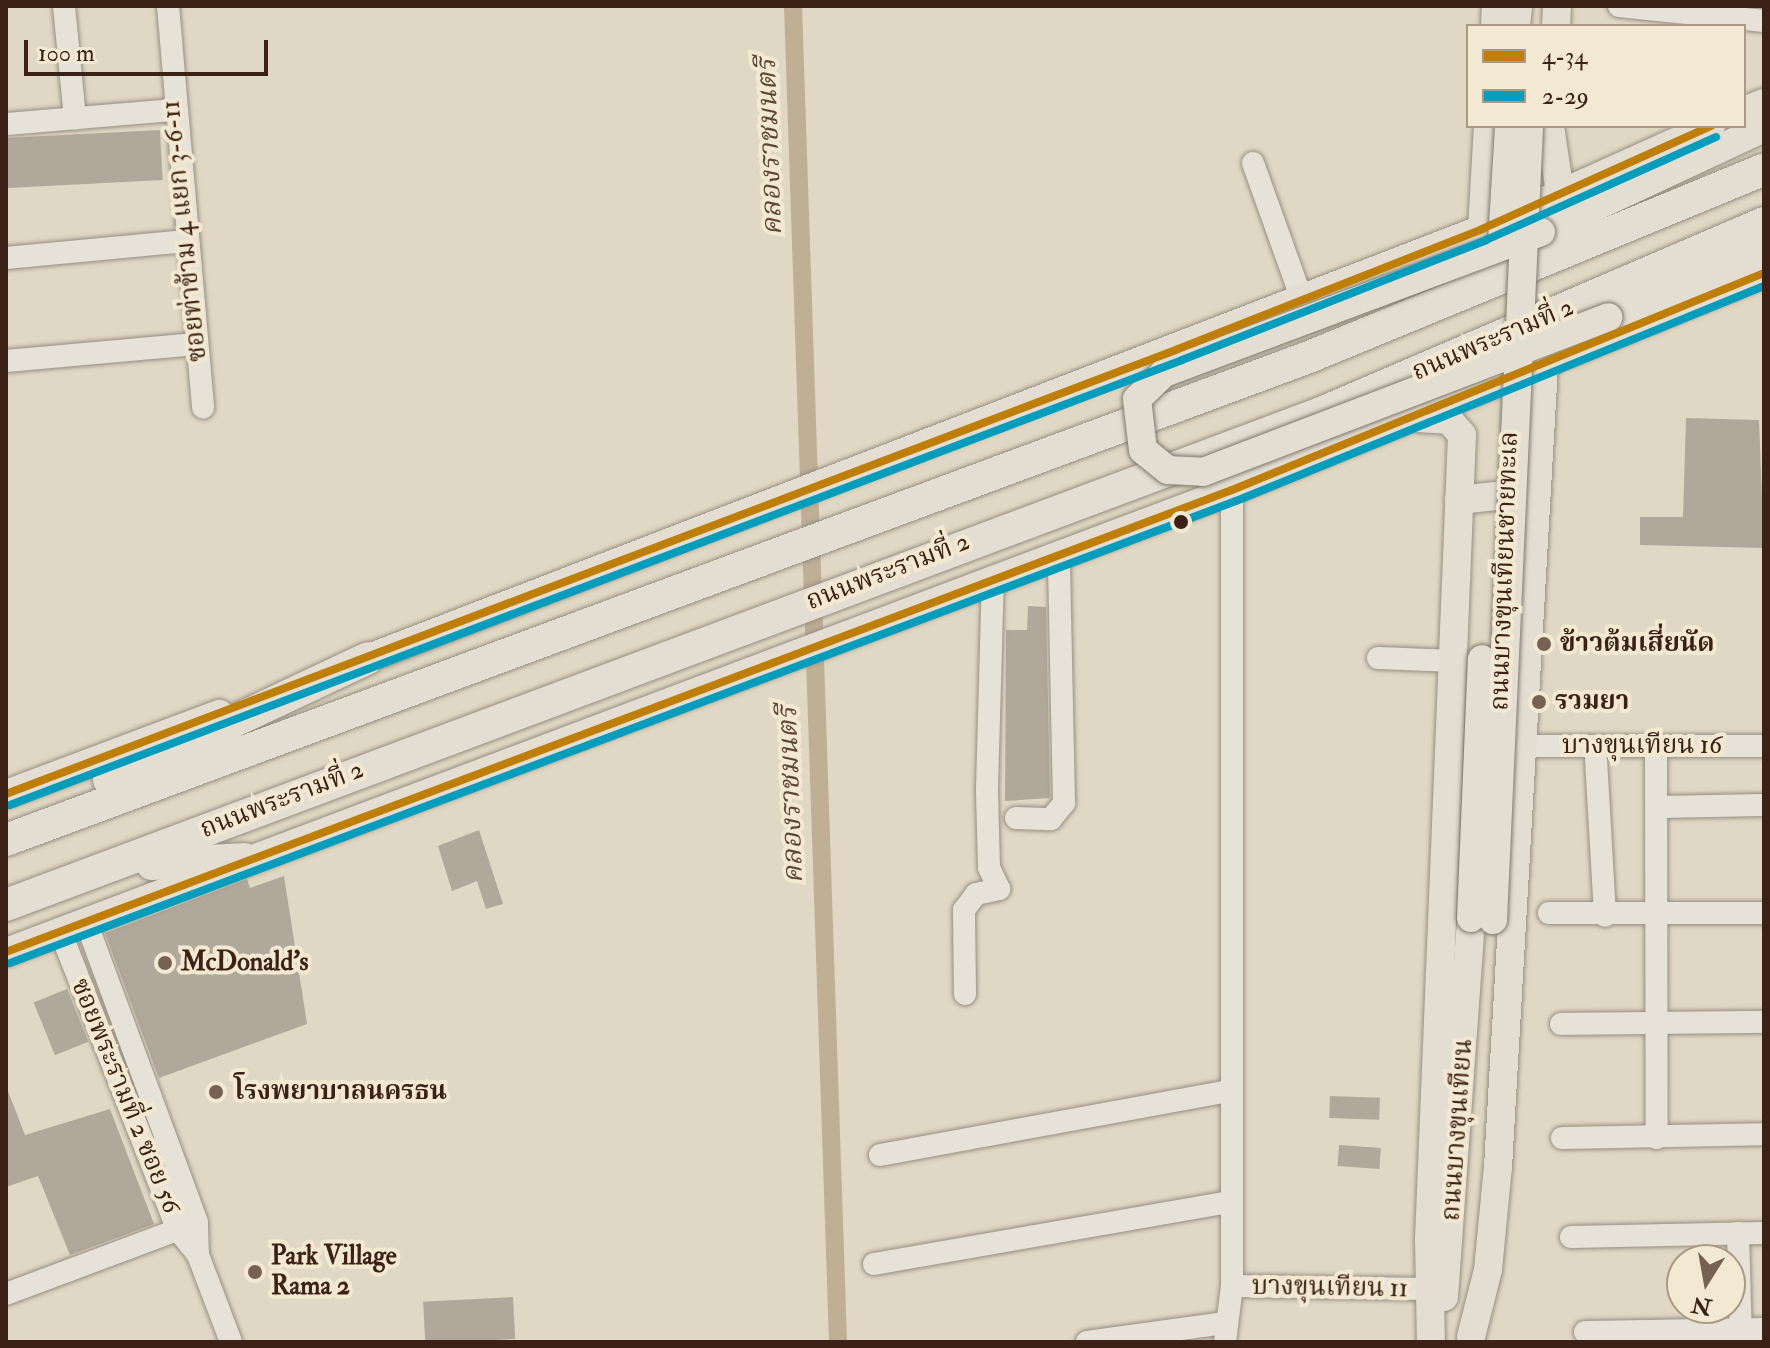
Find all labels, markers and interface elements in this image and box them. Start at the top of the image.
scale bar [28,24,272,74]
legend [1466,24,1746,128]
text: 100 m [38,38,95,69]
text: 4-34 [1542,41,1587,72]
water label: คลองราชมนตรี [750,58,790,236]
text: 2-29 [1542,81,1589,112]
street label: ซอยท่าข้าม 4 แยก 3-6-11 [156,99,214,363]
street label: ถนนพระรามที่ 2 [1407,292,1579,388]
street label: ถนนบางขุนเทียนชายทะเล [1485,431,1525,711]
unlabelled marker [1173,514,1189,530]
street label: ถนนพระรามที่ 2 [802,527,974,617]
place label: ข้าวต้มเสี่ยนัด [1560,628,1715,660]
marker: ข้าวต้มเสี่ยนัด [1535,635,1553,653]
place label: รวมยา [1555,686,1629,718]
marker: รวมยา [1530,693,1548,711]
water label: คลองราชมนตรี [771,706,811,884]
street label: บางขุนเทียน 16 [1562,730,1722,762]
street label: ถนนพระรามที่ 2 [196,755,368,845]
place label: McDonald's [181,947,308,979]
marker: McDonald's [156,954,174,972]
street label: ซอยพระรามที่ 2 ซอย 56 [64,974,186,1218]
street label: ถนนบางขุนเทียน [1436,1038,1480,1222]
place label: โรงพยาบาลนครธน [234,1076,447,1108]
marker: โรงพยาบาลนครธน [205,1081,227,1103]
place label: Park Village Rama 2 [271,1241,397,1302]
north arrow [1666,1244,1746,1324]
marker: Park Village Rama 2 [246,1263,264,1281]
street label: บางขุนเทียน 11 [1252,1271,1408,1305]
text: N [1689,1290,1714,1321]

